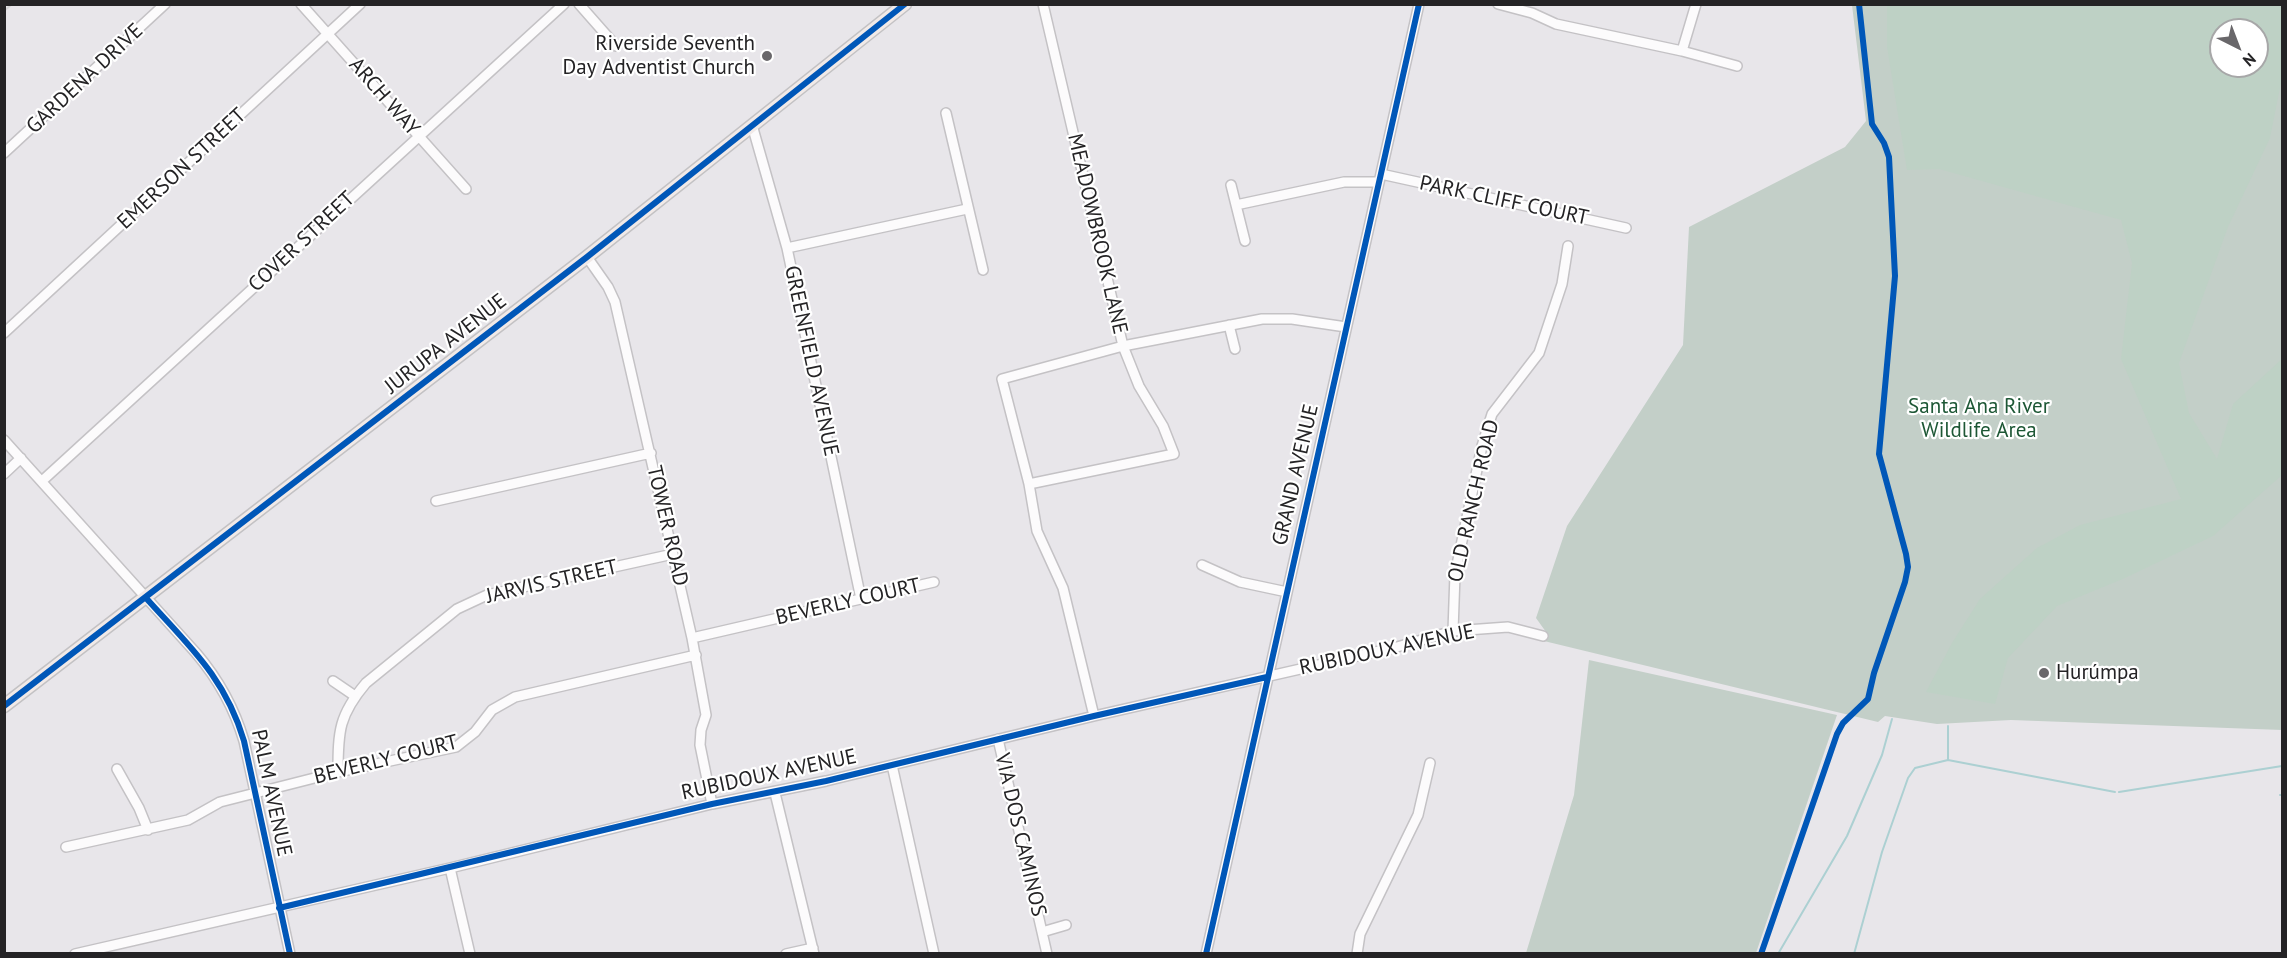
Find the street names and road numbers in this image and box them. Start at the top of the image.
street label: GARDENA DRIVE [21,19,149,139]
street label: ARCH WAY [343,53,425,141]
street label: EMERSON STREET [113,103,251,235]
street label: MEADOWBROOK LANE [1062,131,1132,337]
street label: PARK CLIFF COURT [1417,171,1591,231]
street label: COVER STREET [244,186,360,298]
street label: GREENFIELD AVENUE [779,263,843,459]
street label: JURUPA AVENUE [380,289,512,399]
street label: GRAND AVENUE [1268,402,1324,548]
street label: OLD RANCH ROAD [1443,417,1505,585]
street label: TOWER ROAD [641,463,693,589]
street label: JARVIS STREET [484,555,620,609]
street label: BEVERLY COURT [773,573,923,631]
street label: RUBIDOUX AVENUE [1297,619,1477,681]
street label: PALM AVENUE [245,727,297,859]
street label: BEVERLY COURT [311,730,461,790]
street label: RUBIDOUX AVENUE [679,744,859,806]
street label: VIA DOS CAMINOS [989,751,1051,919]

